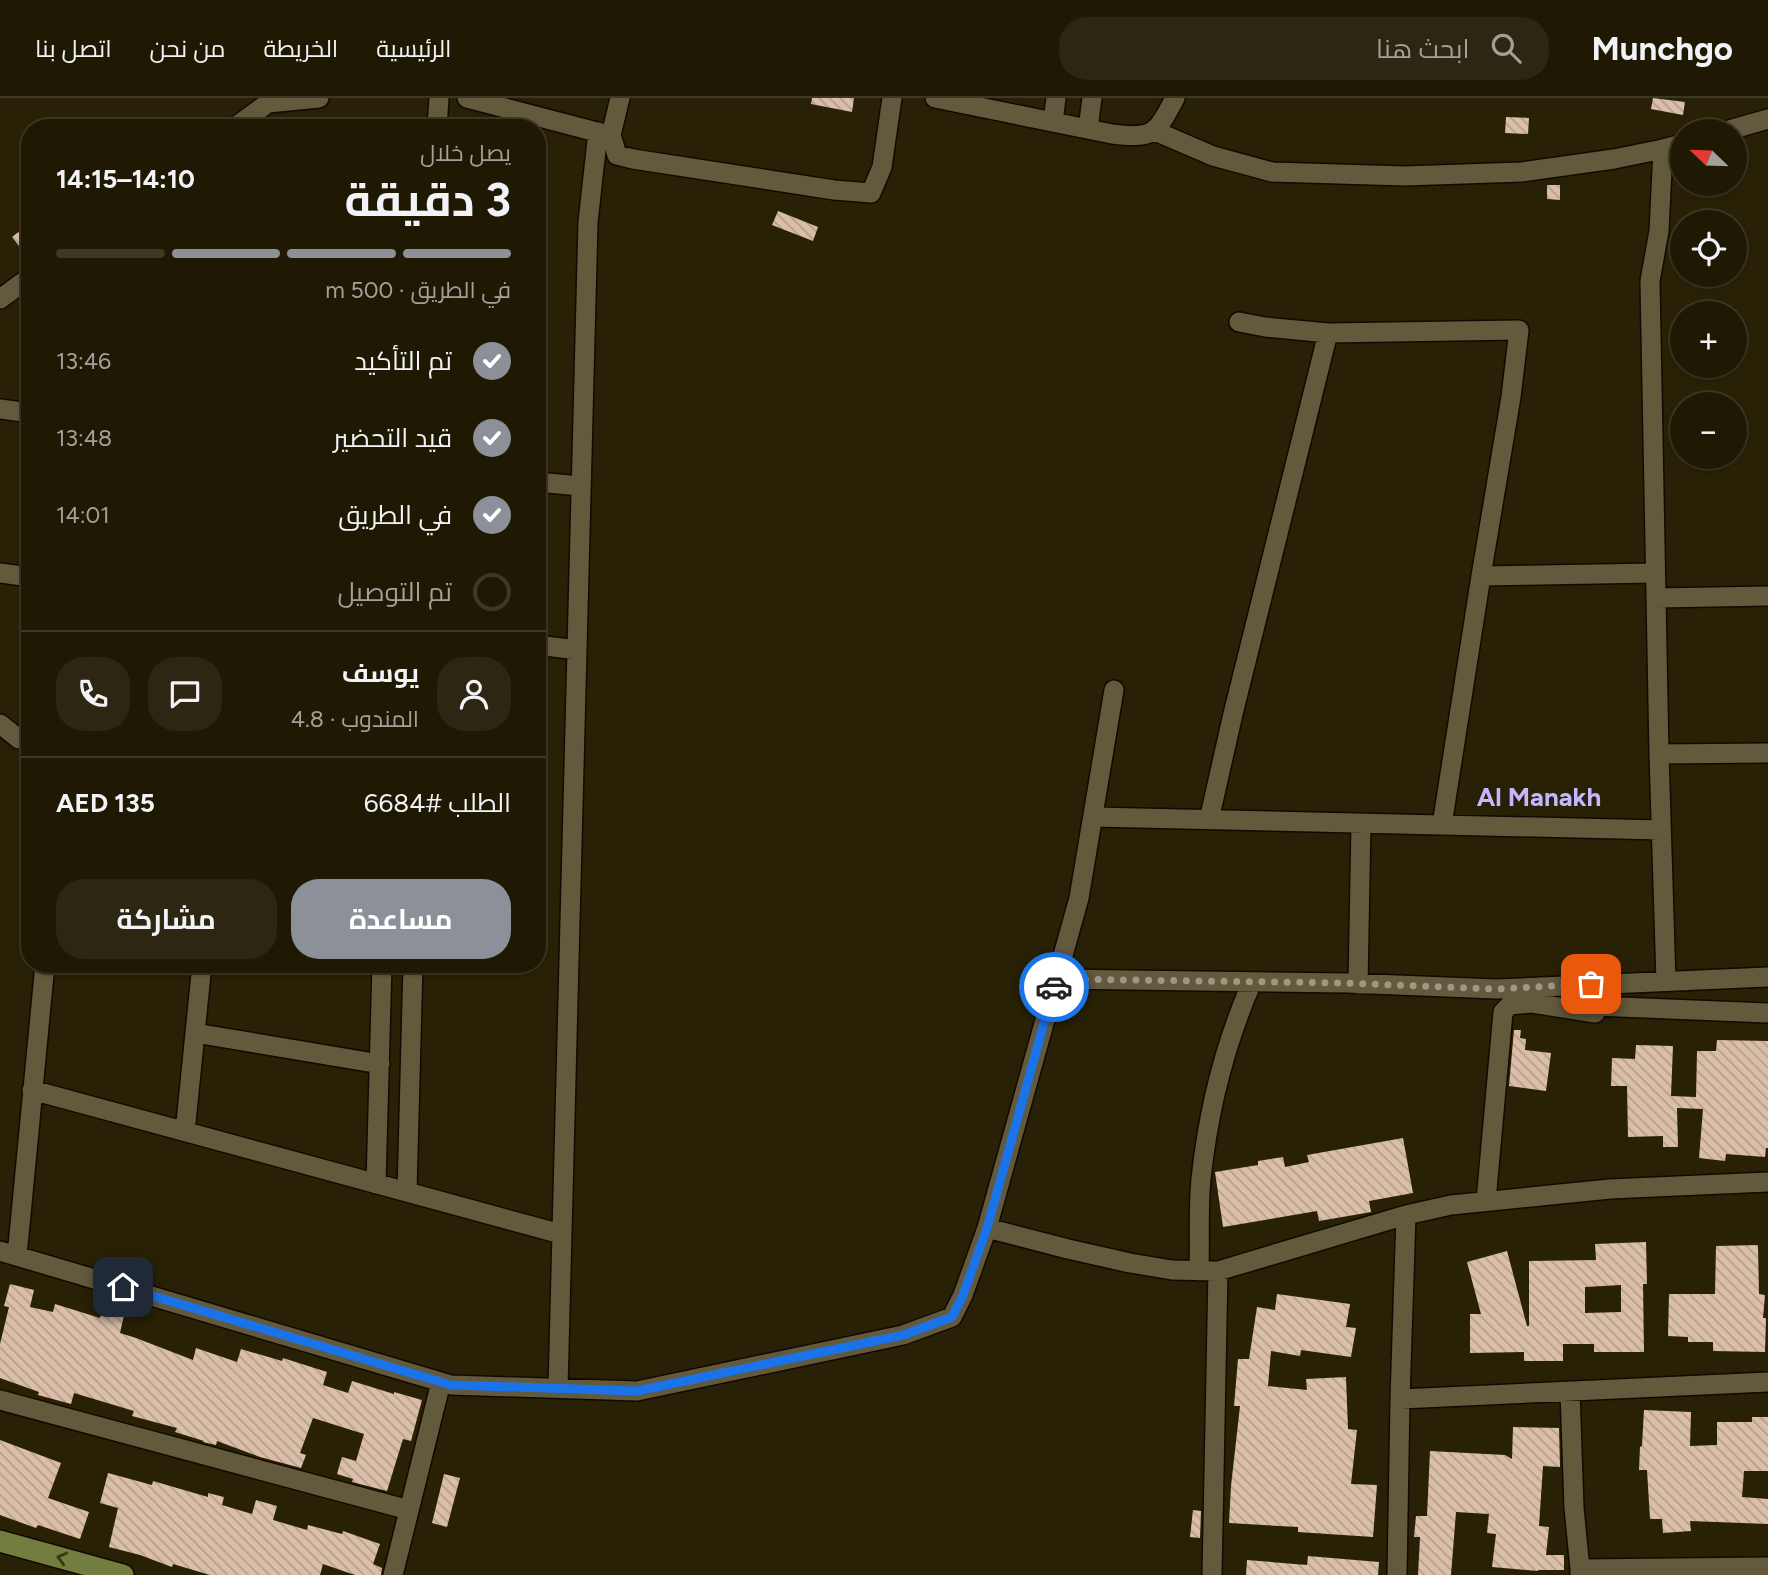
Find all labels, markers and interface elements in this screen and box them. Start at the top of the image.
search box [1059,17,1549,80]
icon: search [1487,29,1525,67]
text: Munchgo [1591,29,1733,68]
text: ابحث هنا [1376,33,1469,65]
text: اتصل بنا [35,34,112,63]
text: من نحن [150,34,225,63]
text: الخريطة [263,34,338,63]
text: الرئيسية [376,34,452,63]
north arrow [1670,119,1746,196]
map controls [1670,119,1747,469]
text: يصل خلال [420,139,511,167]
text: 14:10–14:15 [56,163,195,195]
text: 3 دقيقة [344,172,511,228]
button: locate [1670,210,1747,287]
text: في الطريق · 500 m [325,276,511,304]
button: + [1670,301,1747,378]
icon: check [473,342,511,380]
text: تم التأكيد [354,345,452,377]
text: 13:46 [56,347,111,375]
button: − [1670,392,1747,469]
icon: check [473,419,511,457]
text: قيد التحضير [333,422,452,454]
text: 13:48 [56,424,112,452]
icon: check [473,496,511,534]
text: في الطريق [338,499,452,531]
text: 14:01 [56,501,110,529]
text: تم التوصيل [338,576,452,608]
button: phone [56,657,130,731]
button: chat [148,657,222,731]
text: يوسف [342,657,419,689]
button: person [437,657,511,731]
text: المندوب · 4.8 [291,705,419,733]
district label: Al Manakh [1477,781,1601,813]
text: AED 135 [56,787,155,819]
text: الطلب #6684 [364,787,511,819]
button: مشاركة [56,879,277,959]
button: مساعدة [291,879,511,959]
courier [1019,952,1089,1022]
pin [1561,954,1621,1014]
icon: bag [1572,965,1610,1003]
icon: car [1035,968,1073,1006]
pin [93,1257,153,1317]
icon: home [104,1268,142,1306]
one-way arrow [56,1552,68,1566]

